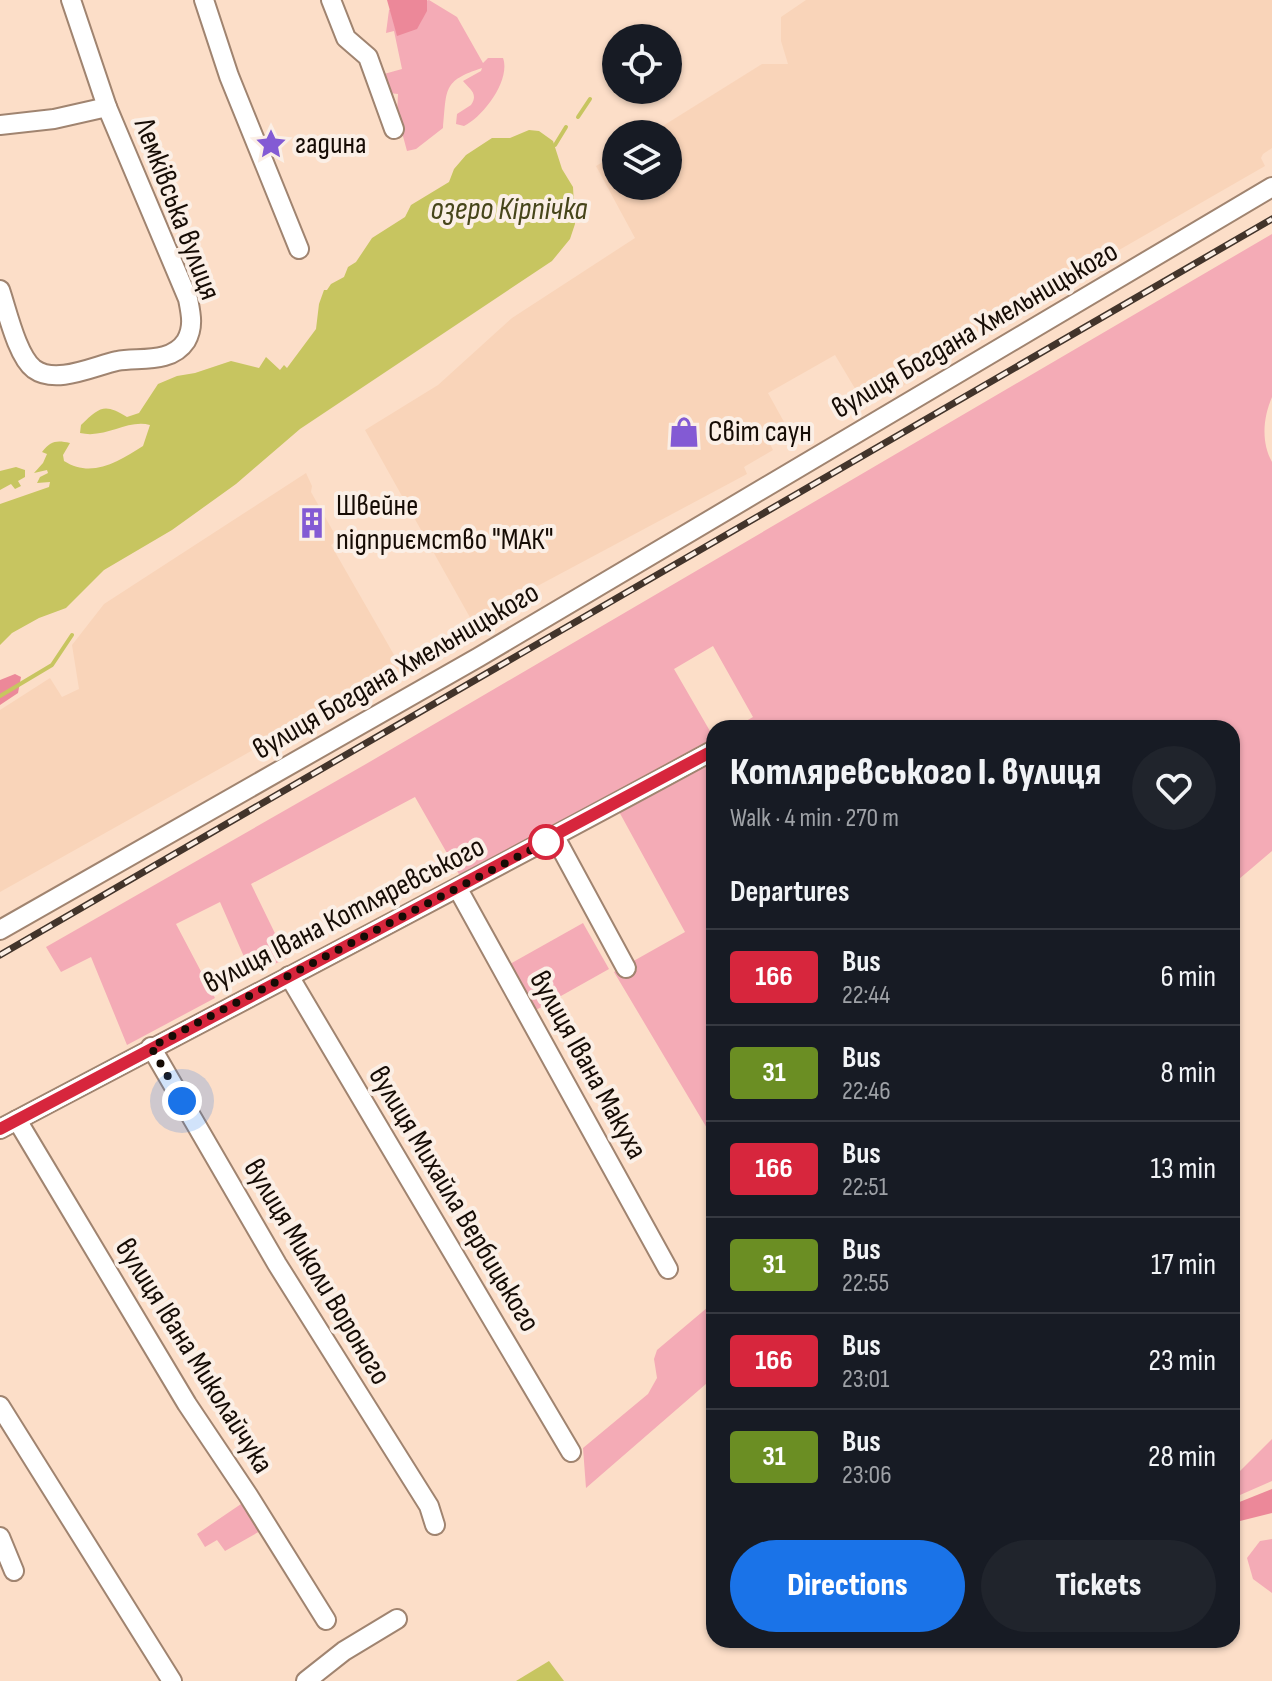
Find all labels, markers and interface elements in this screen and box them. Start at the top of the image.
map controls [602,24,682,200]
button: locate [602,24,682,104]
street label: Лемківська вулиця [125,112,228,305]
button: layers [602,120,682,200]
place label: гадина [295,126,367,162]
place icon: гадина [254,127,288,161]
water label: озеро Кірпічка [431,190,587,229]
street label: вулиця Богдана Хмельницького [826,233,1124,427]
place label: Світ саун [708,414,812,450]
shop icon: Світ саун [667,415,701,449]
place label: Швейне підприємство "МАК" [336,488,554,558]
building icon: Швейне підприємство "МАК" [295,506,329,540]
street label: вулиця Богдана Хмельницького [247,574,545,768]
button: heart [1132,746,1216,830]
text: Котляревського І. вулиця [730,750,1101,795]
text: Walk · 4 min · 270 m [730,803,899,834]
unlabelled marker [529,825,563,859]
street label: вулиця Івана Котляревського [198,829,490,1001]
text: Departures [730,874,850,910]
text: Bus [842,944,881,980]
text: 6 min [1160,959,1216,995]
text: 166 [755,960,793,993]
street label: вулиця Івана Макуха [521,965,655,1165]
text: 22:44 [842,980,890,1011]
text: Bus [842,1040,881,1076]
text: 8 min [1160,1055,1216,1091]
text: 31 [762,1056,786,1089]
street label: вулиця Михайла Вербицького [360,1060,548,1338]
text: 22:46 [842,1076,891,1107]
your location [162,1081,202,1121]
text: Bus [842,1136,881,1172]
text: 13 min [1150,1151,1216,1187]
text: 166 [755,1152,793,1185]
street label: вулиця Миколи Вороного [235,1153,399,1391]
text: 22:51 [842,1172,888,1203]
street label: вулиця Івана Миколайчука [107,1232,281,1480]
text: Bus [842,1232,881,1268]
text: 17 min [1151,1247,1216,1283]
text: 31 [762,1248,786,1281]
text: 22:55 [842,1268,889,1299]
text: Bus [842,1328,881,1364]
text: 23 min [1149,1343,1216,1379]
text: 166 [755,1344,793,1377]
text: 23:01 [842,1364,889,1395]
text: Bus [842,1424,881,1460]
text: 28 min [1148,1439,1216,1475]
text: 31 [762,1440,786,1473]
text: 23:06 [842,1460,892,1491]
button: Directions [730,1540,965,1632]
button: Tickets [981,1540,1216,1632]

